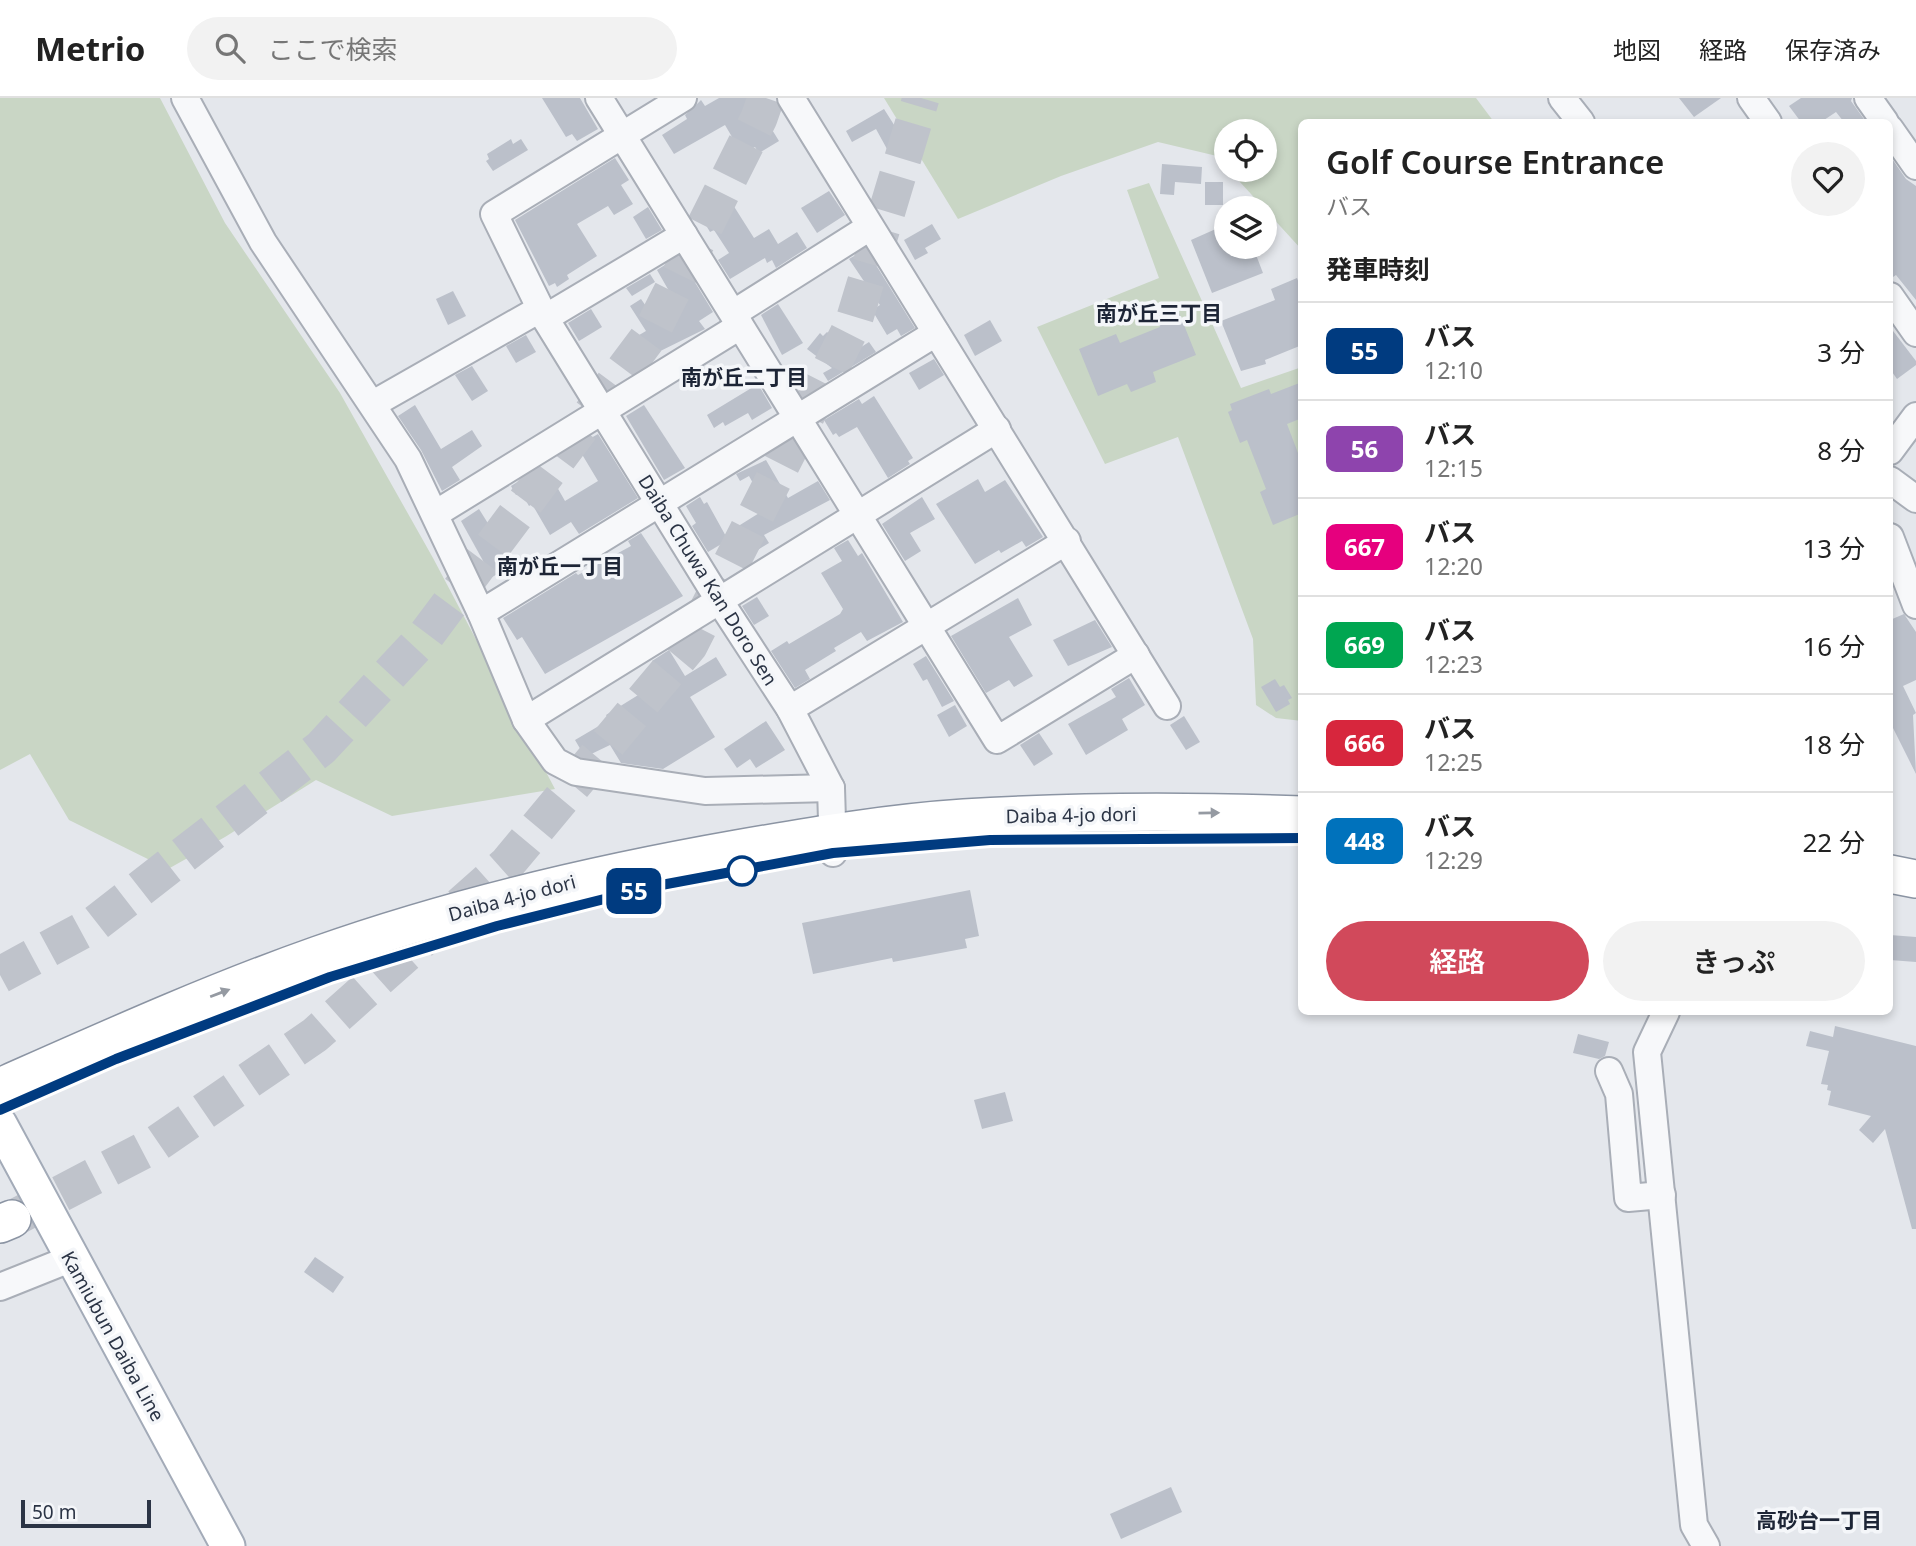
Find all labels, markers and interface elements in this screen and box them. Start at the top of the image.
search box [187,17,677,80]
text: Metrio [35,26,145,71]
icon: search [211,29,249,67]
text: ここで検索 [267,31,397,67]
text: 地図 [1613,33,1661,66]
text: 経路 [1699,33,1747,66]
text: 保存済み [1785,33,1881,66]
map controls [1214,119,1277,259]
button: locate [1214,119,1277,182]
text: Golf Course Entrance [1326,139,1664,184]
button: heart [1791,142,1865,216]
text: バス [1326,190,1372,222]
button: layers [1214,196,1277,259]
text: 発車時刻 [1326,251,1430,287]
district label: 南が丘三丁目 [1096,299,1222,327]
text: バス [1424,318,1476,354]
text: 55 [1351,334,1378,367]
text: 3 分 [1817,334,1865,370]
text: 12:10 [1424,354,1483,386]
district label: 南が丘二丁目 [681,363,807,391]
text: バス [1424,416,1476,452]
text: 56 [1351,432,1378,465]
text: 8 分 [1817,432,1865,468]
text: 12:15 [1424,452,1483,484]
street label: Daiba Chuwa Kan Doro Sen [632,470,784,690]
text: バス [1424,514,1476,550]
text: 667 [1344,530,1385,563]
text: 13 分 [1802,530,1865,566]
text: 12:20 [1424,550,1483,582]
district label: 南が丘一丁目 [497,552,623,580]
text: バス [1424,612,1476,648]
text: 669 [1344,628,1385,661]
text: 16 分 [1802,628,1865,664]
text: 12:23 [1424,648,1483,680]
text: バス [1424,710,1476,746]
text: 666 [1344,726,1385,759]
text: 18 分 [1802,726,1865,762]
text: 12:25 [1424,746,1483,778]
street label: Daiba 4-jo dori [1005,801,1137,829]
one-way arrow [1198,807,1220,819]
text: バス [1424,808,1476,844]
text: 448 [1344,824,1385,857]
text: 22 分 [1802,824,1865,860]
text: 12:29 [1424,844,1483,876]
unlabelled marker [727,856,757,886]
street label: Daiba 4-jo dori [445,868,579,928]
line badge: 55 [602,868,666,914]
text: 55 [620,874,648,907]
button: 経路 [1326,921,1589,1001]
button: きっぷ [1603,921,1865,1001]
one-way arrow [210,988,231,999]
street label: Kamiubun Daiba Line [55,1246,171,1426]
scale bar [21,1497,150,1529]
text: 50 m [32,1499,76,1525]
district label: 高砂台一丁目 [1756,1506,1882,1534]

